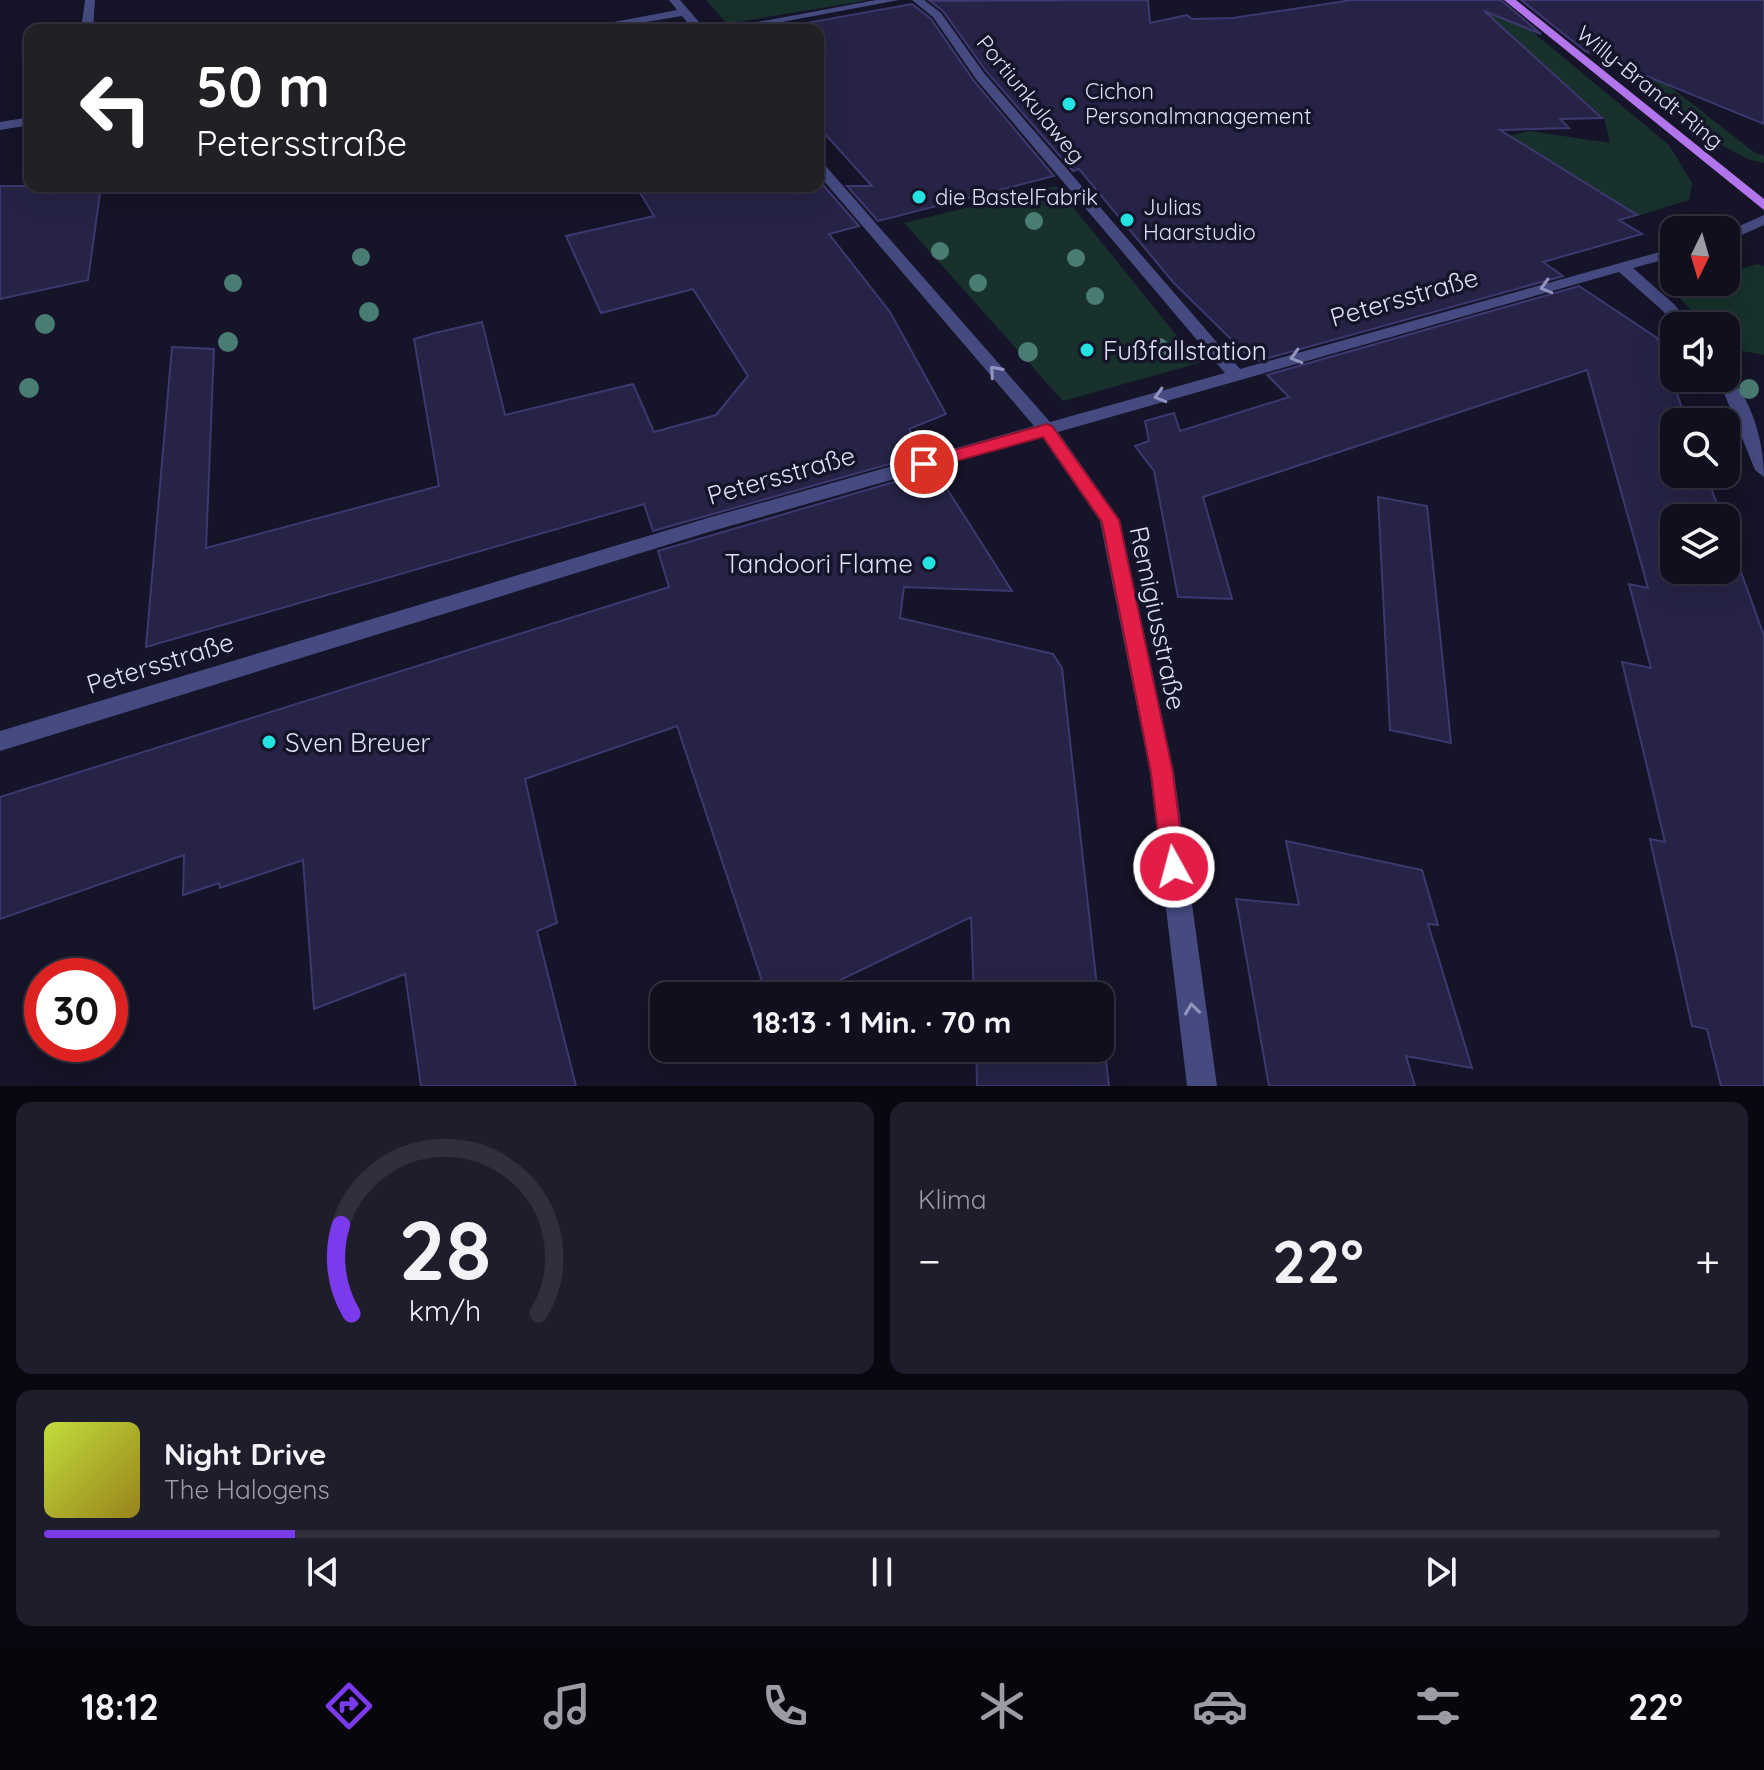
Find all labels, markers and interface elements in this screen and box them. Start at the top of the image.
street label: Willy-Brandt-Ring [1571,19,1729,155]
street label: Portiunkulaweg [971,29,1091,169]
text: 50 m [196,51,330,121]
icon: left [64,56,168,160]
place label: Cichon Personalmanagement [1085,77,1311,130]
marker: Cichon Personalmanagement [1060,95,1078,113]
text: Petersstraße [196,120,407,165]
place label: die BastelFabrik [935,183,1098,211]
marker: die BastelFabrik [910,188,928,206]
place label: Julias Haarstudio [1143,193,1256,246]
marker: Julias Haarstudio [1118,211,1136,229]
north arrow [1660,216,1740,296]
map controls [1660,216,1740,584]
street label: Petersstraße [1326,260,1482,334]
one-way arrow [1539,278,1553,294]
button: sound [1660,312,1740,392]
place label: Fußfallstation [1103,334,1267,367]
marker: Fußfallstation [1078,341,1096,359]
one-way arrow [1289,348,1303,364]
one-way arrow [991,366,1005,380]
one-way arrow [1154,387,1168,403]
button: search [1660,408,1740,488]
pin [890,430,958,498]
street label: Petersstraße [703,438,859,512]
icon: arrive [902,442,946,486]
button: layers [1660,504,1740,584]
street label: Remigiusstraße [1122,523,1194,713]
place label: Tandoori Flame [724,547,913,580]
marker: Tandoori Flame [920,554,938,572]
street label: Petersstraße [82,625,238,701]
place label: Sven Breuer [285,726,431,759]
marker: Sven Breuer [260,733,278,751]
position arrow [1132,825,1216,909]
speed limit sign: 30 [24,958,128,1062]
one-way arrow [1184,1002,1201,1016]
text: 18:13 · 1 Min. · 70 m [752,1003,1012,1041]
text: Klima [918,1183,987,1216]
text: 28 [399,1197,491,1301]
text: 22° [1272,1223,1364,1298]
text: − [918,1233,941,1288]
text: + [1695,1233,1720,1288]
text: km/h [409,1292,481,1328]
text: Night Drive [164,1435,326,1473]
text: The Halogens [164,1473,330,1506]
icon: previous [301,1550,345,1594]
icon: pause [860,1550,904,1594]
icon: next [1419,1550,1463,1594]
icon: directions [321,1678,377,1734]
icon: music [539,1678,595,1734]
icon: phone [757,1678,813,1734]
icon: climate [974,1678,1030,1734]
icon: car [1192,1678,1248,1734]
icon: filters [1410,1678,1466,1734]
text: 18:12 [81,1684,159,1729]
text: 22° [1628,1684,1683,1729]

